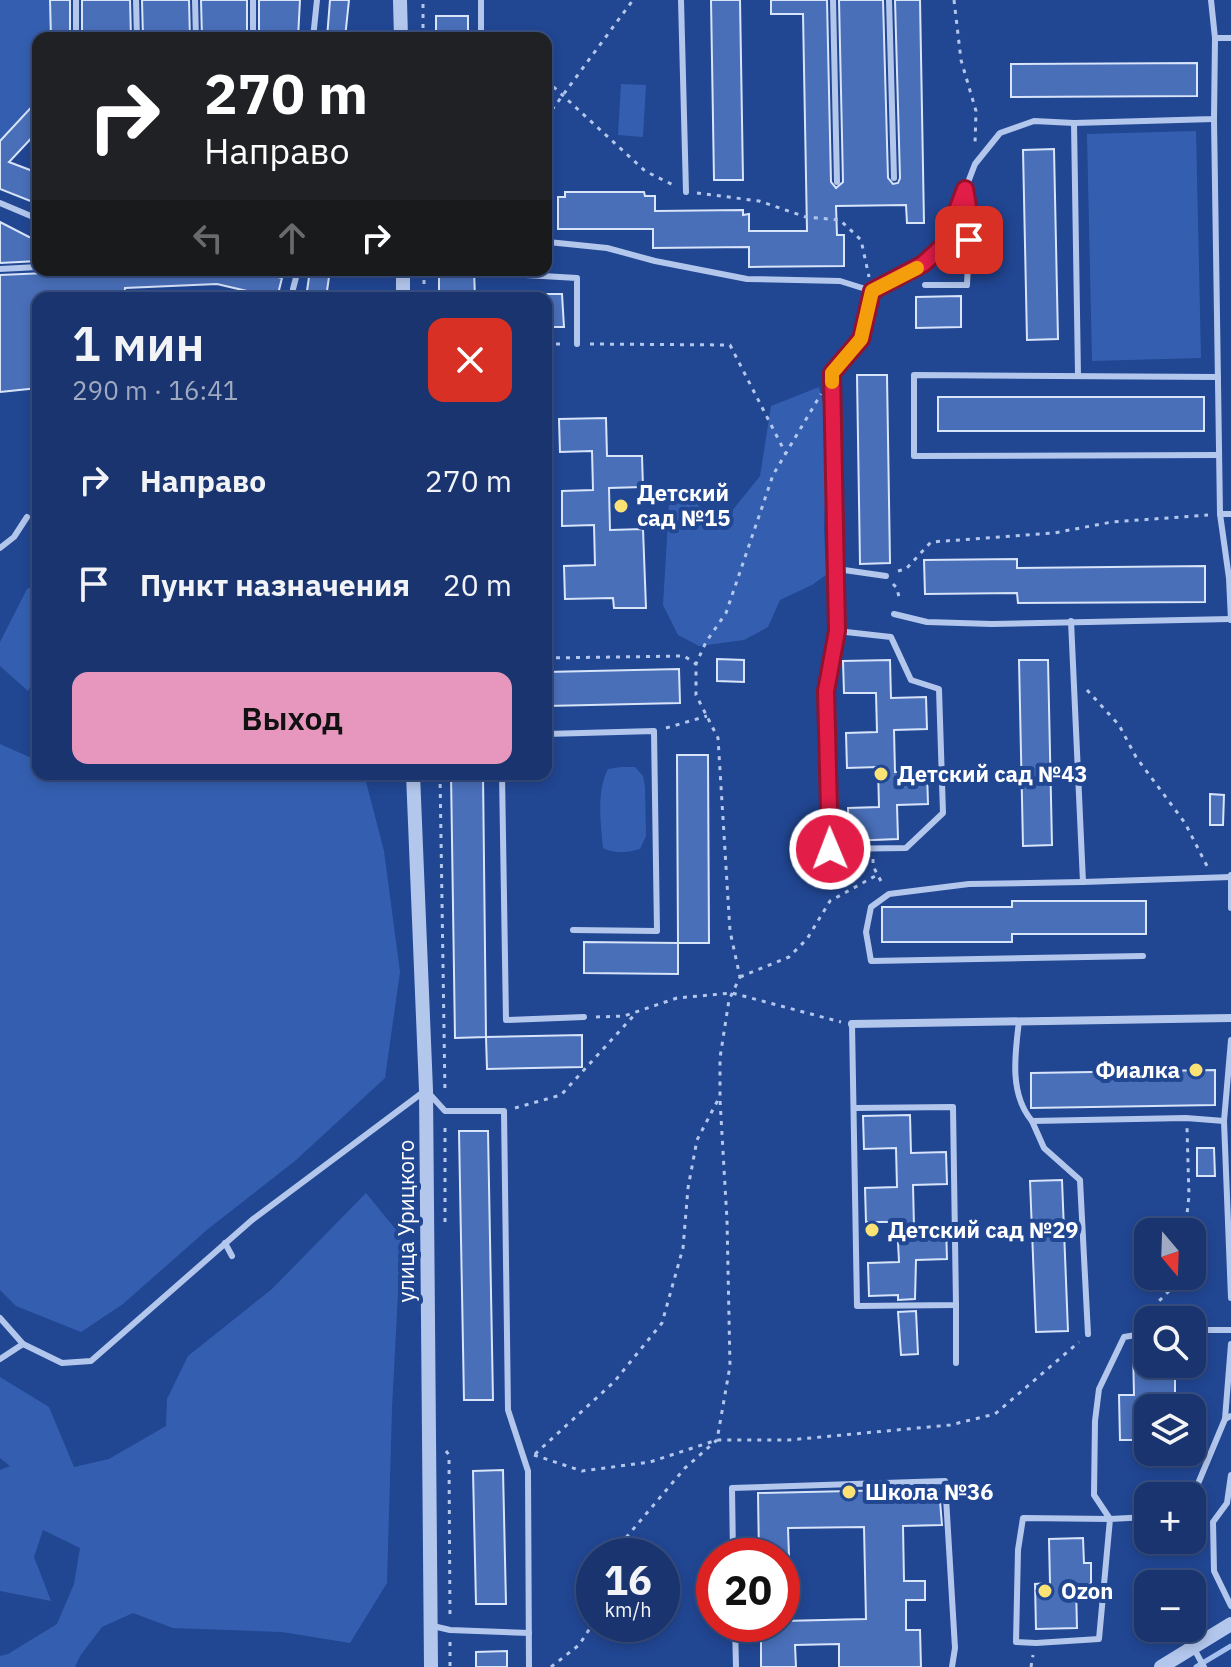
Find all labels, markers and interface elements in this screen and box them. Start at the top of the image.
text: 270 m [204,57,368,129]
icon: right [72,64,176,168]
text: Направо [204,127,350,174]
pin [935,206,1003,274]
icon: left [186,216,230,260]
icon: ahead [270,216,314,260]
icon: right [354,216,398,260]
icon: arrive [947,218,991,262]
text: 1 мин [72,312,205,374]
button: close [428,318,512,402]
text: 290 m · 16:41 [72,373,238,407]
icon: right [72,458,116,502]
text: Направо [140,461,266,500]
text: 270 m [425,461,512,500]
place label: Детский сад №15 [637,478,730,532]
marker: Детский сад №15 [612,497,630,515]
icon: arrive [72,562,116,606]
text: Пункт назначения [140,565,410,604]
text: 20 m [443,565,512,604]
button: Выход [72,672,512,764]
place label: Детский сад №43 [897,759,1088,788]
marker: Детский сад №43 [872,765,890,783]
position arrow [788,807,872,891]
place label: Фиалка [1095,1055,1180,1084]
marker: Фиалка [1187,1061,1205,1079]
street label: улица Урицкого [391,1140,420,1302]
place label: Детский сад №29 [888,1215,1079,1244]
north arrow [1134,1218,1206,1290]
map controls [1134,1218,1206,1642]
marker: Детский сад №29 [863,1221,881,1239]
button: search [1134,1306,1206,1378]
button: layers [1134,1394,1206,1466]
place label: Школа №36 [865,1477,994,1506]
button: + [1134,1482,1206,1554]
marker: Школа №36 [840,1483,858,1501]
speed limit sign: 20 [696,1538,800,1642]
text: 16 [604,1554,652,1606]
button: − [1134,1570,1206,1642]
place label: Ozon [1061,1576,1113,1605]
marker: Ozon [1036,1582,1054,1600]
text: km/h [604,1596,652,1623]

